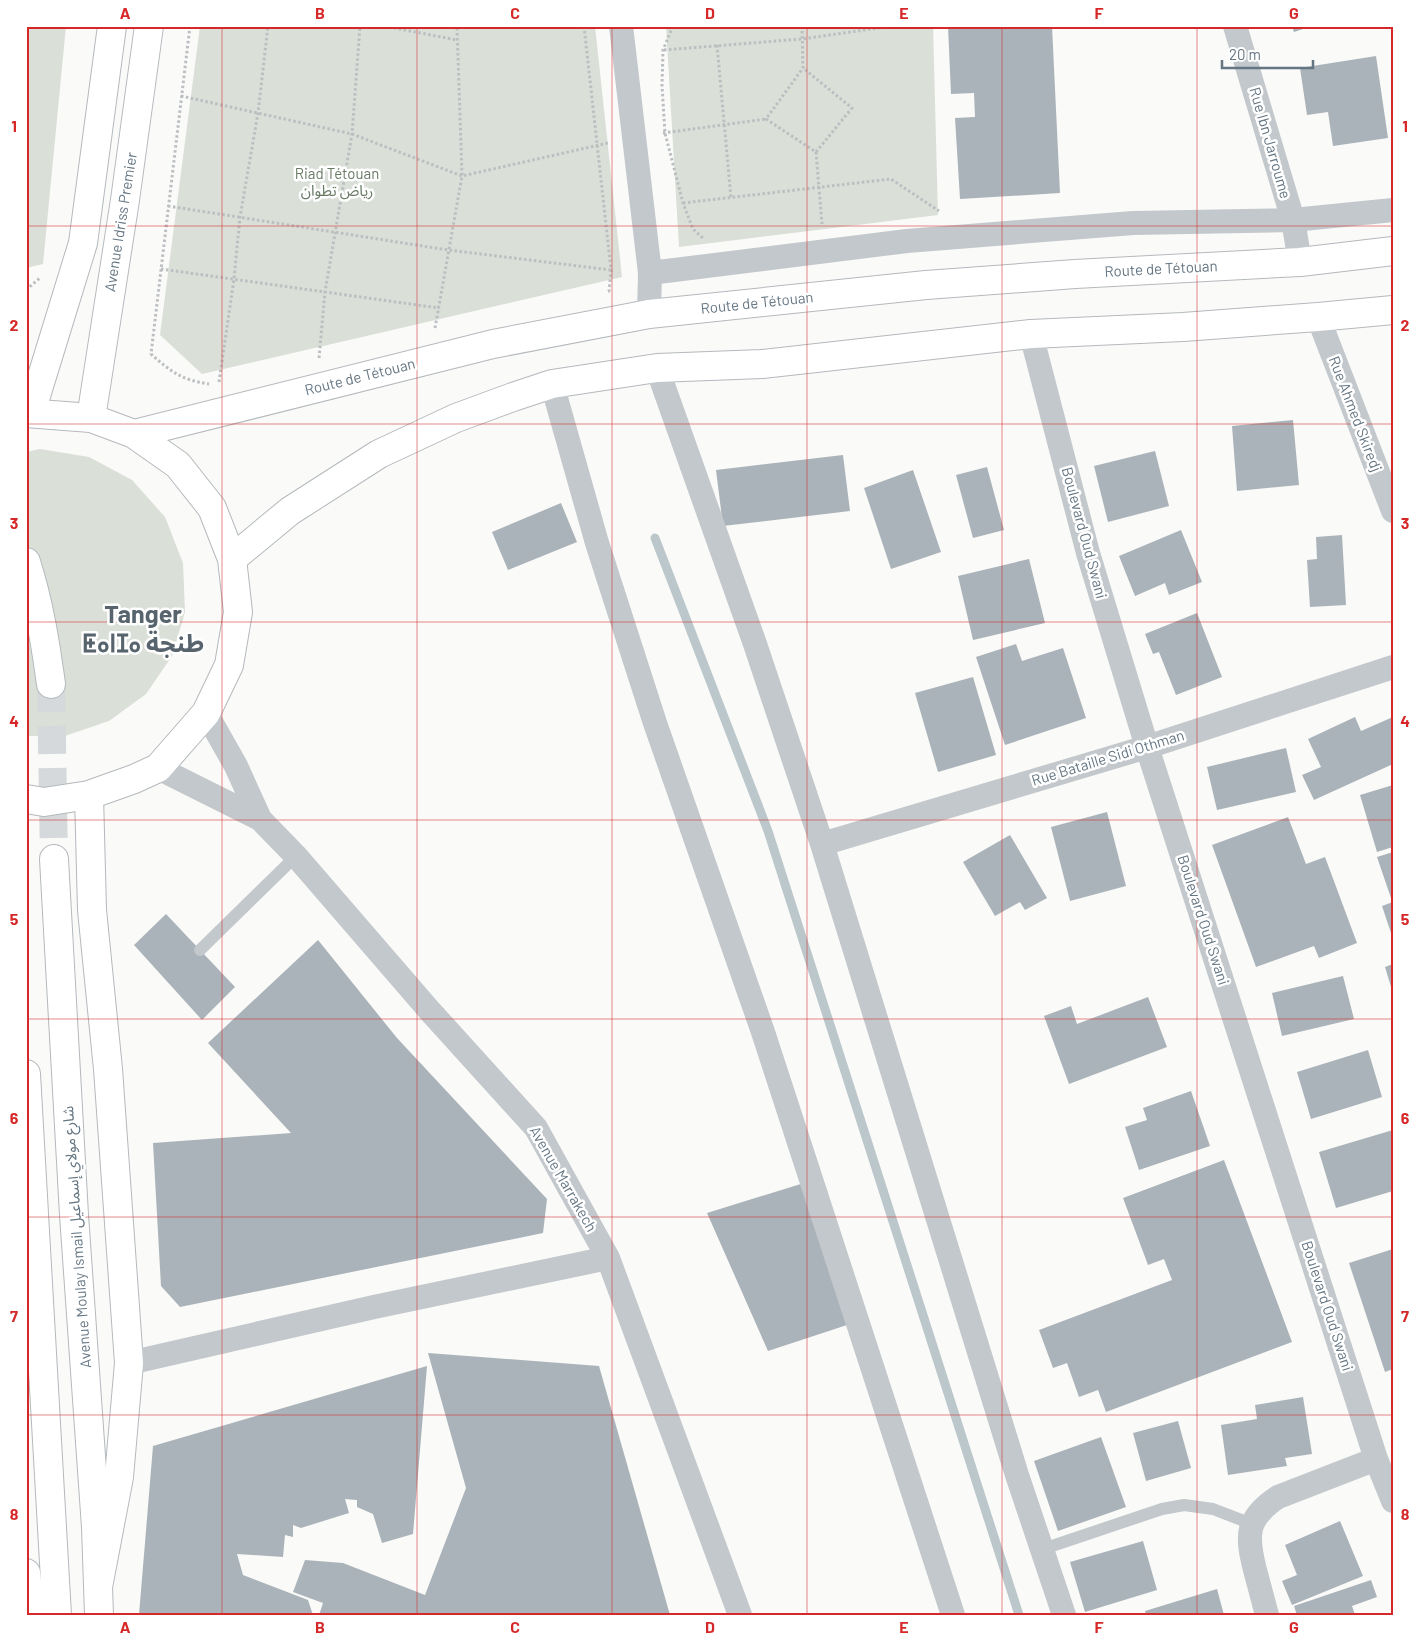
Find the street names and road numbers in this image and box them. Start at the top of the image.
street label: Rue Ibn Jarroume [1246,85,1295,201]
street label: Avenue Idriss Premier [100,150,140,293]
street label: Route de Tétouan [1104,256,1218,280]
street label: Route de Tétouan [700,287,814,317]
street label: Rue Ahmed Skiredj [1326,353,1386,474]
street label: Route de Tétouan [303,354,417,398]
street label: Boulevard Oud Swani [1059,465,1111,601]
street label: Rue Bataille Sidi Othman [1029,725,1186,789]
street label: Boulevard Oud Swani [1174,852,1233,987]
street label: Avenue Moulay Ismail شارع مولاي إسماعيل [58,1105,98,1369]
street label: Avenue Marrakech [526,1123,601,1234]
street label: Boulevard Oud Swani [1298,1238,1357,1373]

